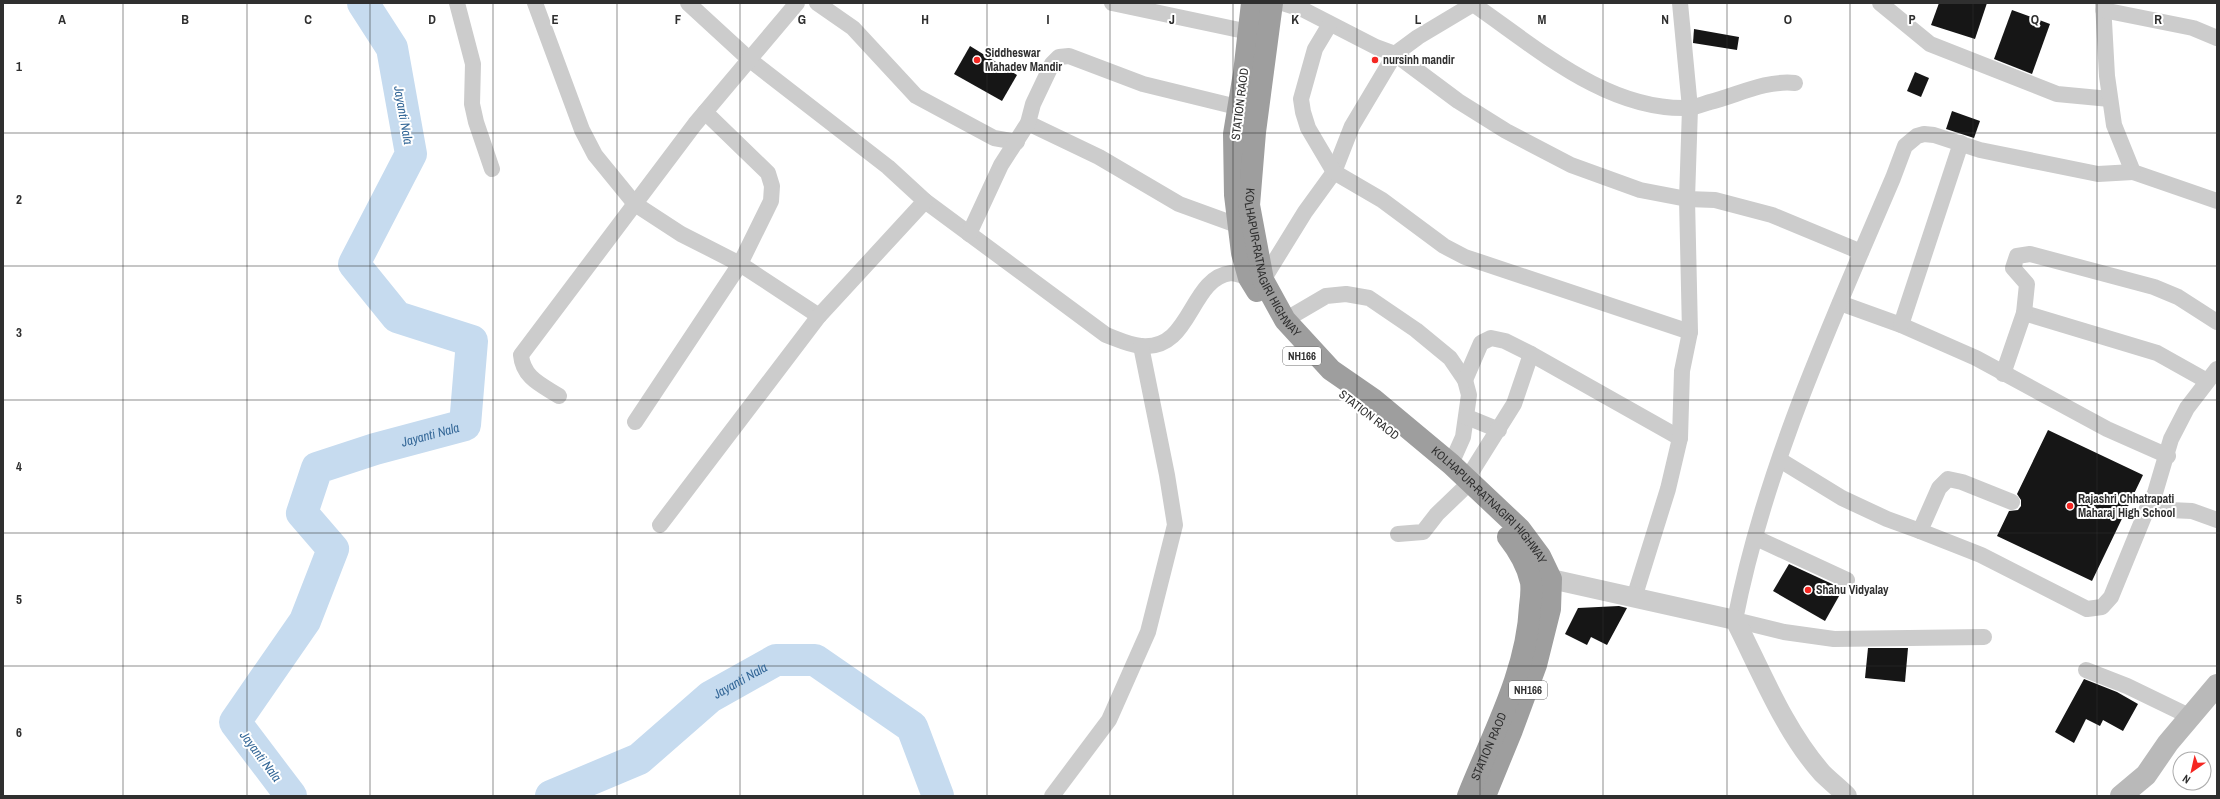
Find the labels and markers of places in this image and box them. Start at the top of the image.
place label: Siddheswar Mahadev Mandir [985,45,1062,75]
place label: nursinh mandir [1383,52,1455,68]
marker: Siddheswar Mahadev Mandir [972,55,982,65]
marker: nursinh mandir [1370,55,1380,65]
place label: Rajashri Chhatrapati Maharaj High School [2078,491,2176,521]
marker: Rajashri Chhatrapati Maharaj High School [2065,501,2075,511]
place label: Shahu Vidyalay [1816,582,1889,598]
marker: Shahu Vidyalay [1803,585,1813,595]

